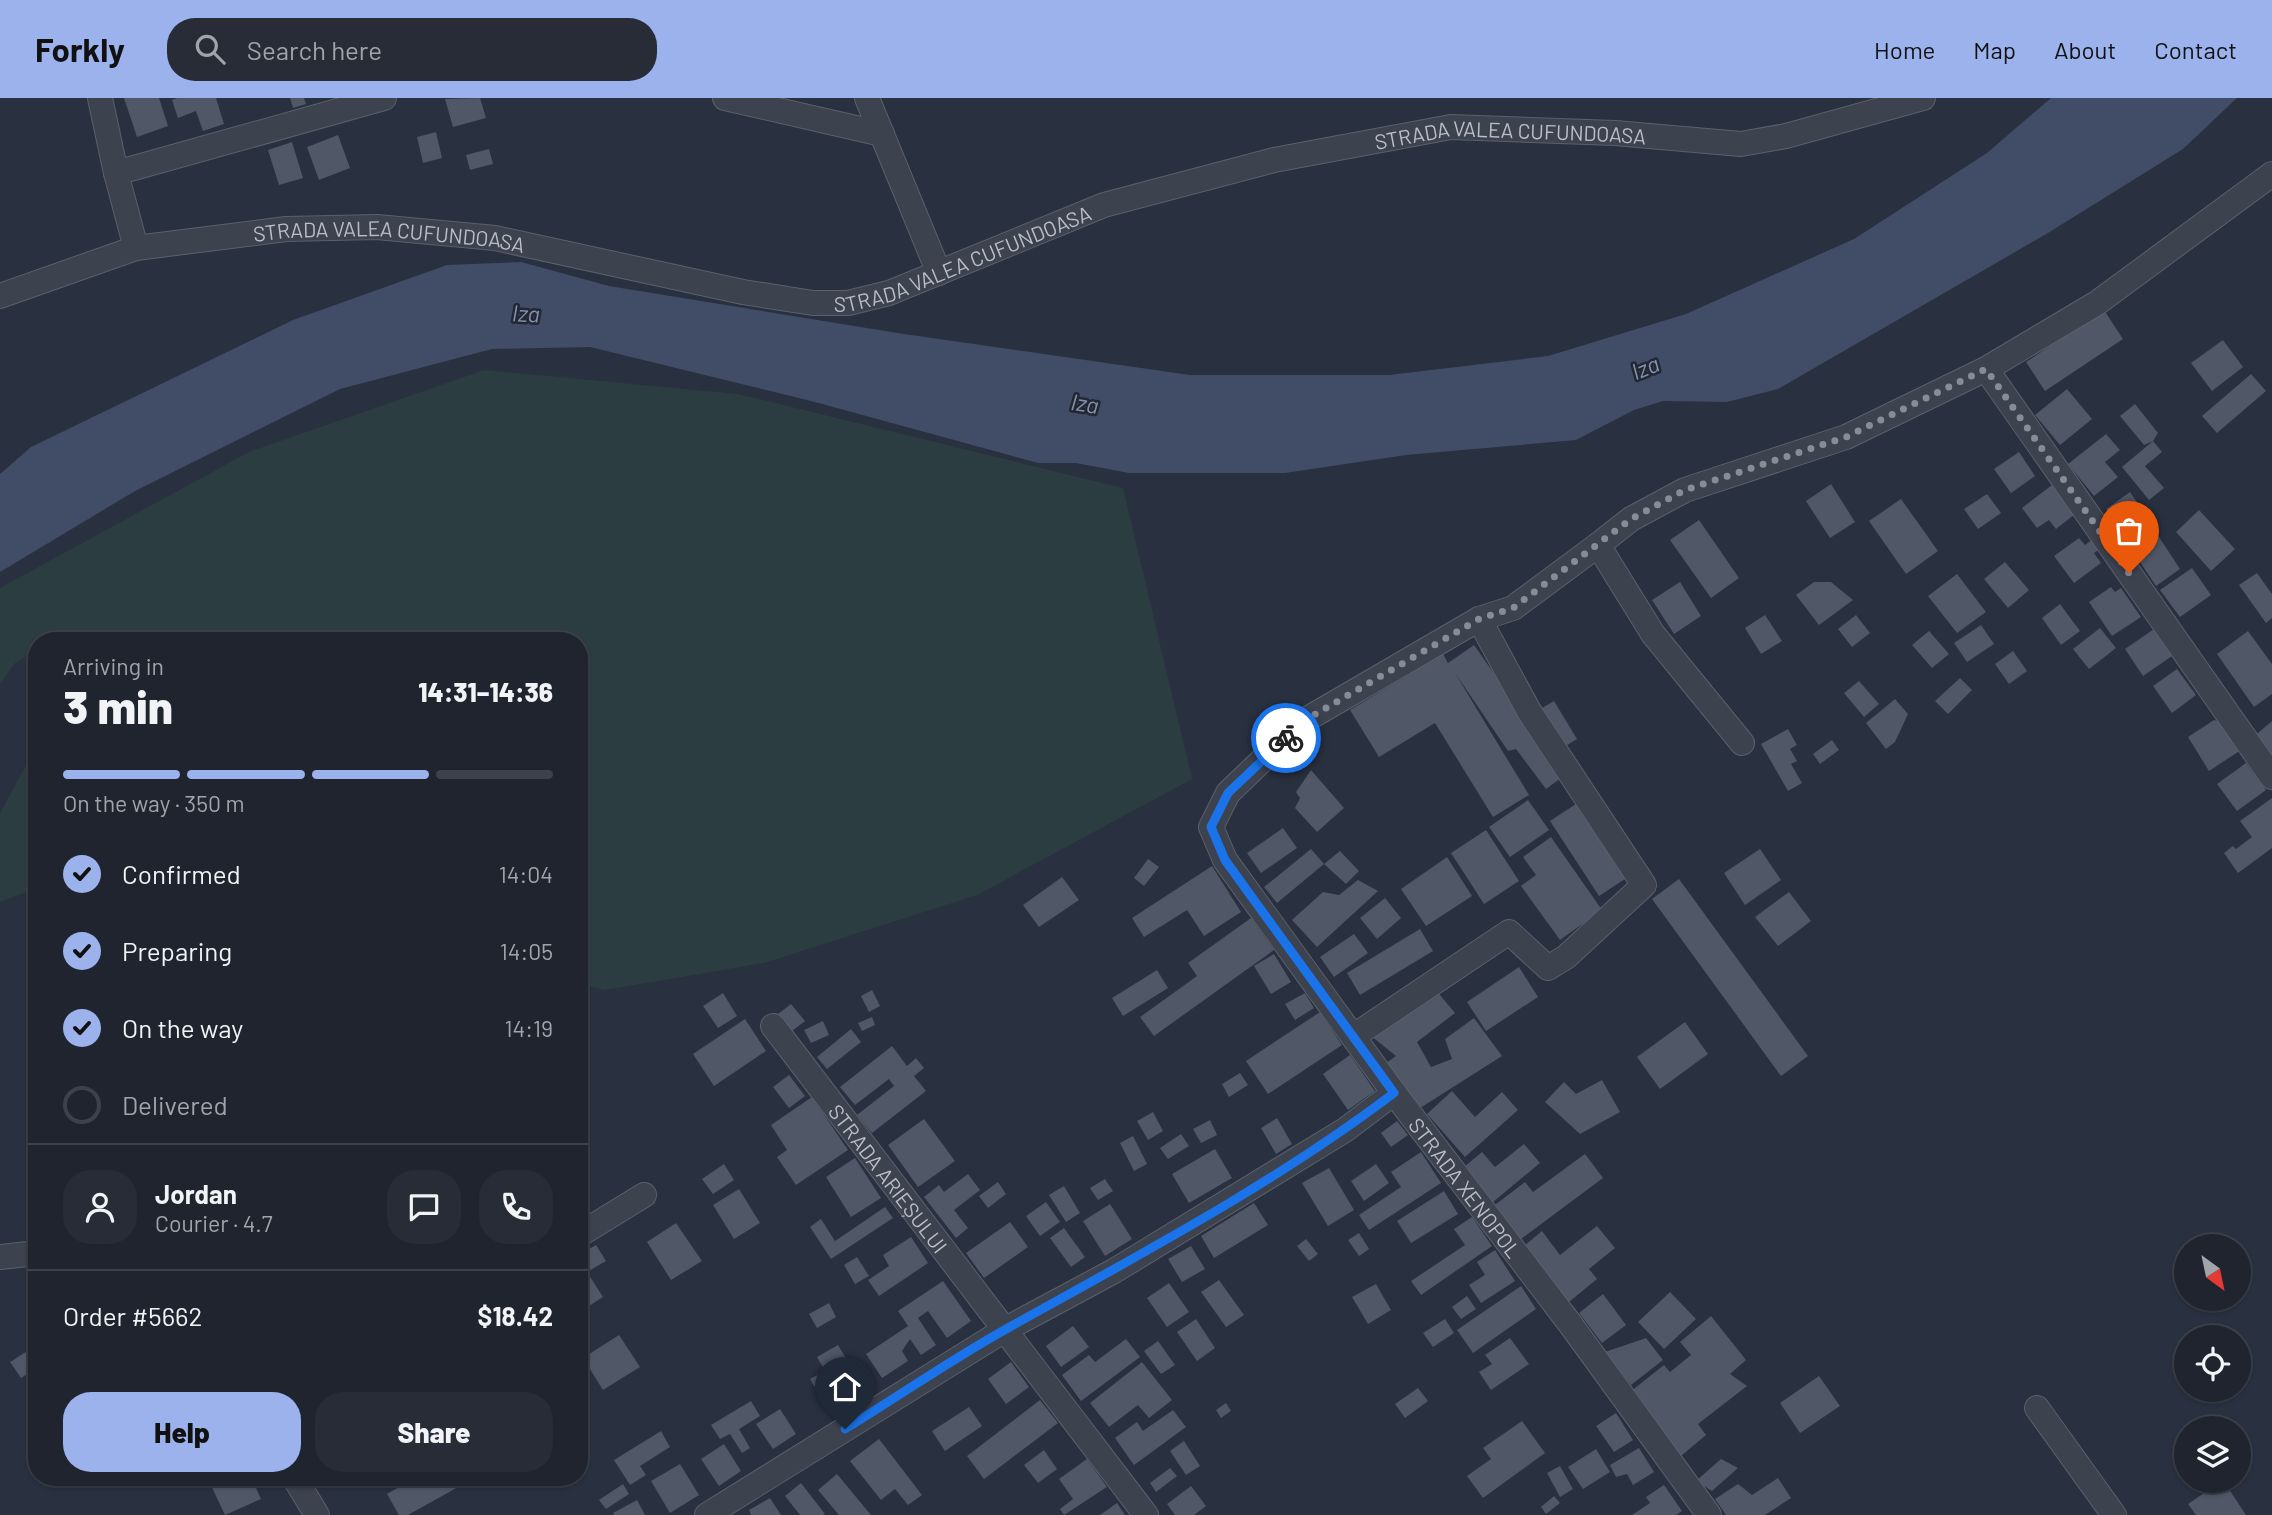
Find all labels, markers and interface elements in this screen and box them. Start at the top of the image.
search box [167,18,657,81]
text: Forkly [35,29,125,69]
icon: search [191,30,229,68]
text: Search here [247,34,382,65]
text: Home [1874,35,1935,64]
text: Map [1973,35,2016,64]
text: About [2054,35,2116,64]
text: Contact [2154,35,2237,64]
street label: STRADA VALEA CUFUNDOASA [1372,114,1648,154]
street label: STRADA VALEA CUFUNDOASA [834,199,1095,316]
street label: STRADA VALEA CUFUNDOASA [252,214,528,257]
water label: Iza [511,298,541,328]
water label: Iza [1627,349,1663,385]
water label: Iza [1069,387,1101,419]
pin [2099,501,2159,573]
icon: bag [2110,512,2148,550]
text: Arriving in [63,652,164,680]
text: 14:31–14:36 [418,676,553,707]
text: 3 min [63,678,173,733]
courier [1251,703,1321,773]
icon: bike [1267,719,1305,757]
text: On the way · 350 m [63,789,245,817]
icon: check [63,855,101,893]
text: Confirmed [122,858,241,889]
text: 14:04 [499,860,553,888]
icon: check [63,932,101,970]
text: Preparing [122,935,232,966]
text: 14:05 [500,937,553,965]
icon: check [63,1009,101,1047]
text: On the way [122,1012,243,1043]
text: 14:19 [504,1014,553,1042]
text: Delivered [122,1089,228,1120]
street label: STRADA ARIEȘULUI [824,1099,953,1257]
street label: STRADA XENOPOL [1405,1112,1527,1262]
button: person [63,1170,137,1244]
button: chat [387,1170,461,1244]
button: phone [479,1170,553,1244]
text: Jordan [155,1178,237,1209]
text: Courier · 4.7 [155,1209,273,1237]
north arrow [2174,1234,2250,1311]
map controls [2174,1234,2251,1493]
text: Order #5662 [63,1300,202,1331]
text: $18.42 [478,1300,553,1331]
button: locate [2174,1325,2251,1402]
pin [815,1357,875,1429]
icon: home [826,1368,864,1406]
button: Help [63,1392,301,1472]
button: Share [315,1392,553,1472]
button: layers [2174,1416,2251,1493]

